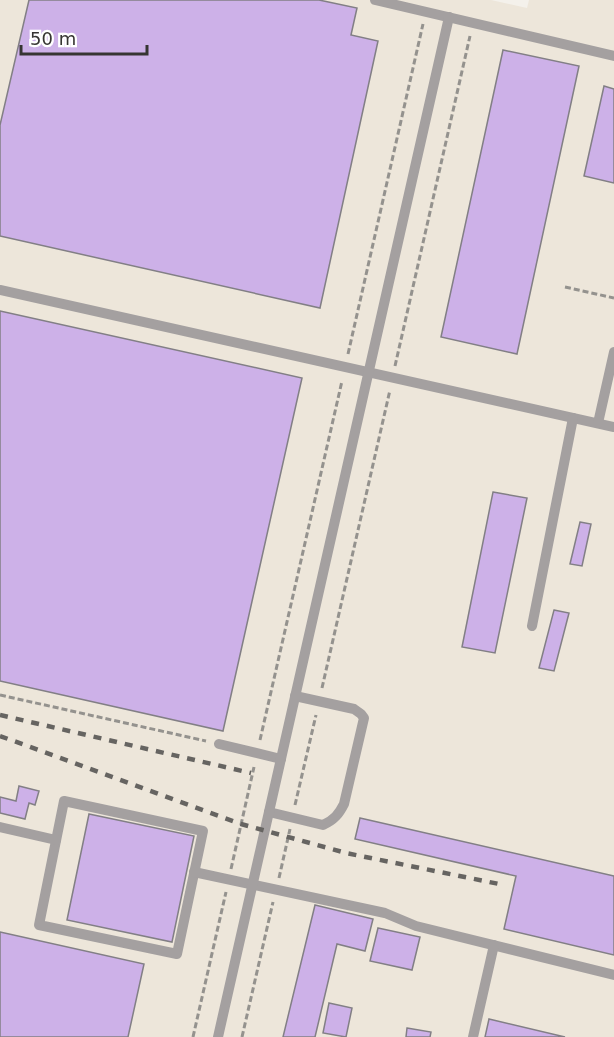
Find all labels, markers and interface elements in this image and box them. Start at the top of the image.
scale bar [21,18,147,56]
text: 50 m [30,28,76,49]

